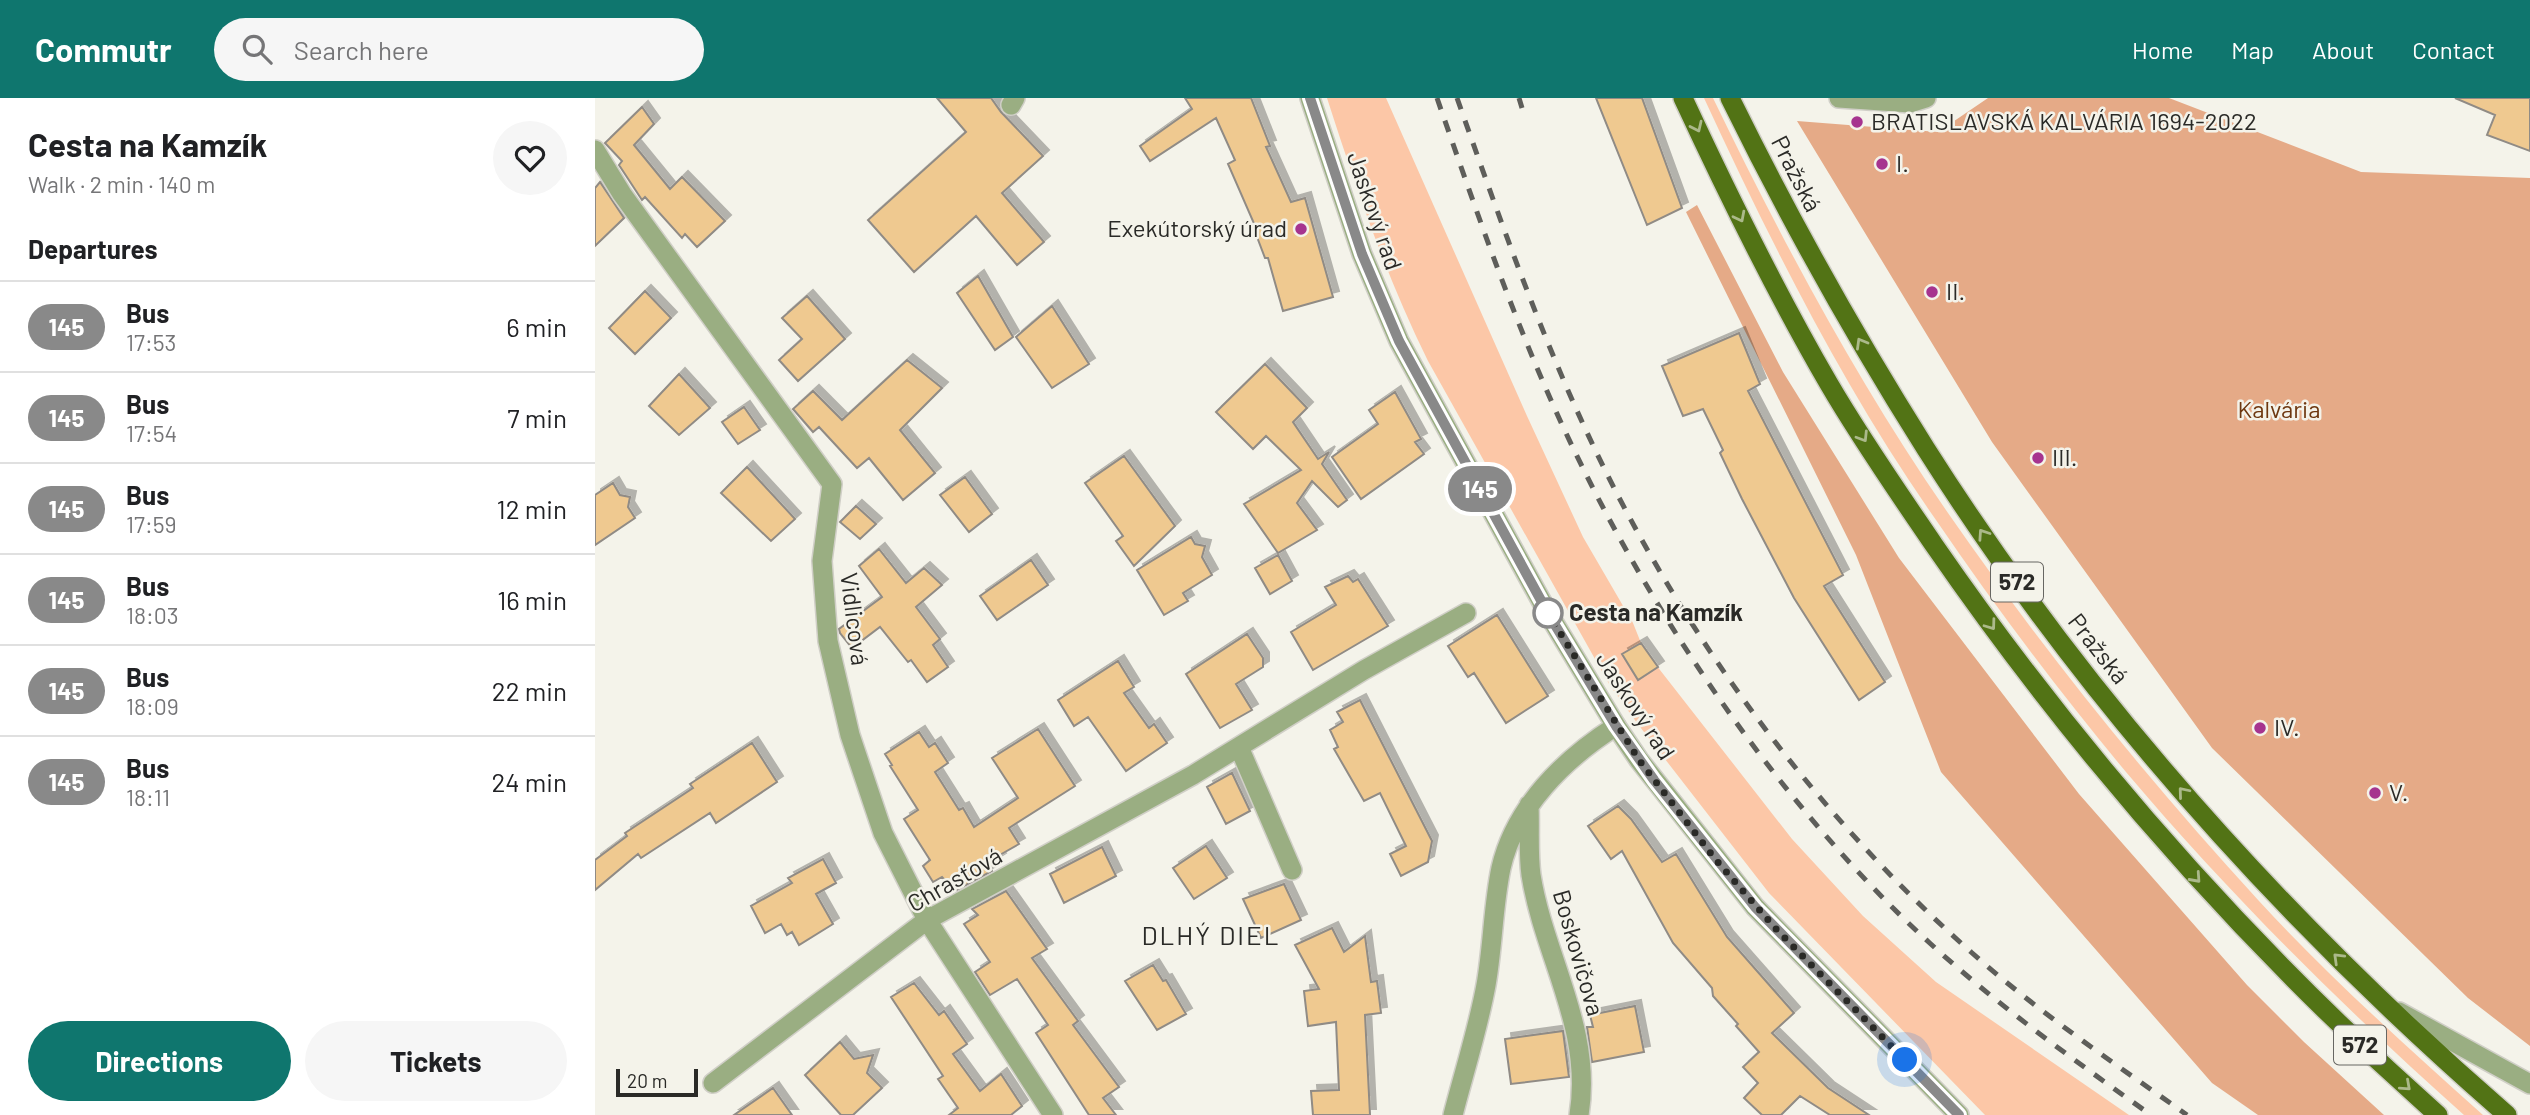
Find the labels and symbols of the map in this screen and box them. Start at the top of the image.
place label: BRATISLAVSKÁ KALVÁRIA 1694-2022 [1871,106,2257,135]
marker: BRATISLAVSKÁ KALVÁRIA 1694-2022 [1849,114,1865,130]
one-way arrow [1688,120,1702,132]
street label: Pražská [1766,130,1829,216]
street label: Jaskový rad [1342,148,1409,273]
place label: I. [1896,148,1909,177]
marker: I. [1874,156,1890,172]
one-way arrow [1731,210,1745,223]
place label: Exekútorský úrad [1107,213,1287,242]
marker: Exekútorský úrad [1293,221,1309,237]
place label: II. [1946,276,1965,305]
marker: II. [1924,284,1940,300]
one-way arrow [1856,338,1869,350]
park label: Kalvária [2238,394,2320,423]
one-way arrow [1854,430,1867,443]
place label: III. [2052,442,2077,471]
marker: III. [2030,450,2046,466]
line badge: 145 [1440,466,1520,512]
one-way arrow [1979,529,1992,542]
road number: 572 [1991,562,2043,602]
street label: Vidlicová [835,571,876,667]
place label: Cesta na Kamzík [1569,597,1743,626]
marker: Cesta na Kamzík [1533,598,1563,628]
street label: Pražská [2063,607,2136,689]
one-way arrow [1983,617,1995,630]
street label: Jaskový rad [1591,646,1682,765]
place label: IV. [2274,712,2300,741]
marker: IV. [2252,720,2268,736]
place label: V. [2389,777,2408,806]
marker: V. [2367,785,2383,801]
one-way arrow [2179,787,2191,800]
street label: Chrasťová [902,840,1007,917]
one-way arrow [2188,870,2200,883]
street label: Boskovičova [1548,886,1611,1019]
district label: DLHÝ DIEL [1141,919,1281,950]
one-way arrow [2333,953,2346,966]
road number: 572 [2334,1026,2386,1064]
your location [1887,1042,1922,1077]
scale bar [616,1066,698,1098]
one-way arrow [2398,1078,2411,1091]

